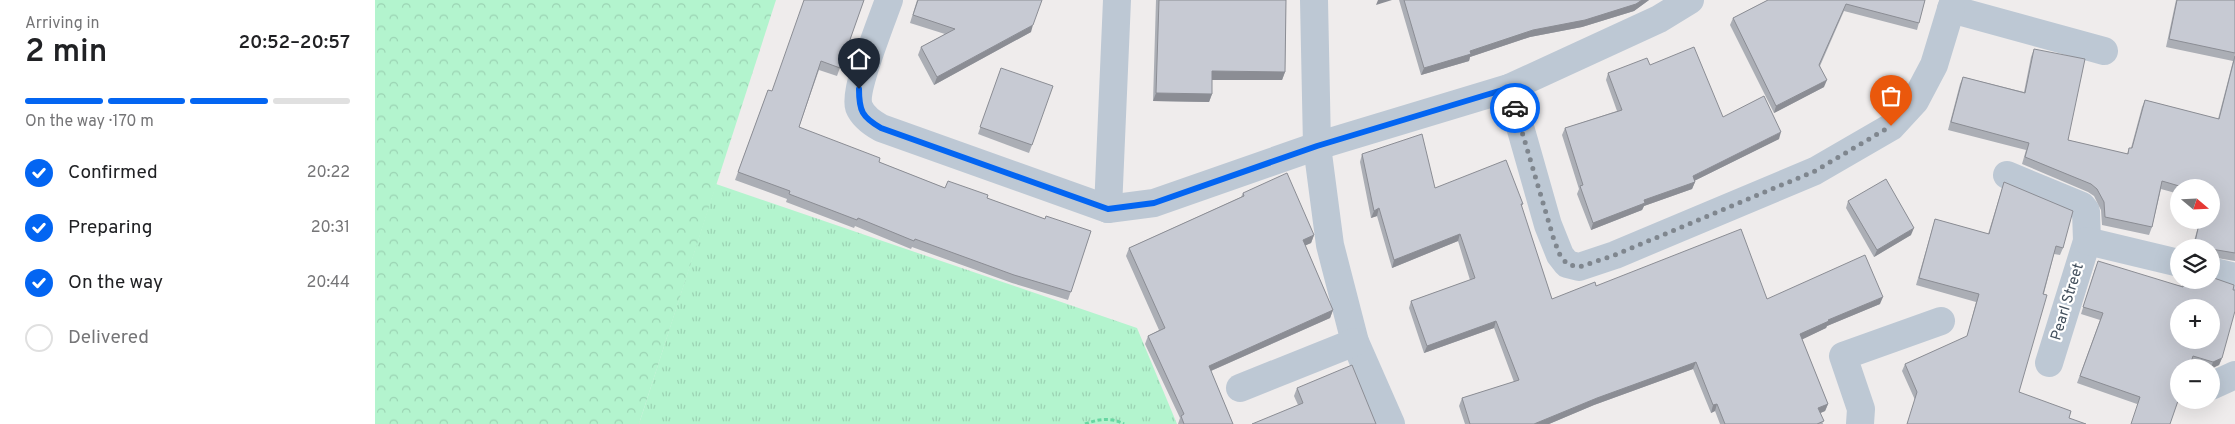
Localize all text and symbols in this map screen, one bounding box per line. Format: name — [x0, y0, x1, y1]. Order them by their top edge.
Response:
text: Arriving in — [25, 14, 100, 34]
text: 20:52–20:57 — [238, 31, 350, 55]
text: 2 min — [25, 33, 107, 73]
pin — [838, 38, 880, 89]
icon: home — [845, 45, 873, 73]
pin — [1870, 75, 1912, 126]
icon: bag — [1877, 82, 1905, 110]
courier — [1490, 83, 1540, 133]
icon: car — [1501, 94, 1529, 122]
text: On the way · 170 m — [25, 112, 154, 132]
icon: check — [25, 159, 53, 187]
text: Confirmed — [68, 161, 158, 185]
text: 20:22 — [307, 163, 350, 183]
north arrow — [2170, 179, 2220, 229]
map controls — [2170, 179, 2220, 409]
icon: check — [25, 214, 53, 242]
text: Preparing — [68, 216, 152, 240]
text: 20:31 — [311, 218, 350, 238]
button: layers — [2170, 239, 2220, 289]
street label: Pearl Street — [2047, 261, 2089, 343]
icon: check — [25, 269, 53, 297]
text: On the way — [68, 271, 163, 295]
text: 20:44 — [306, 273, 350, 293]
button: + — [2170, 299, 2220, 349]
text: Delivered — [68, 326, 149, 350]
button: − — [2170, 359, 2220, 409]

